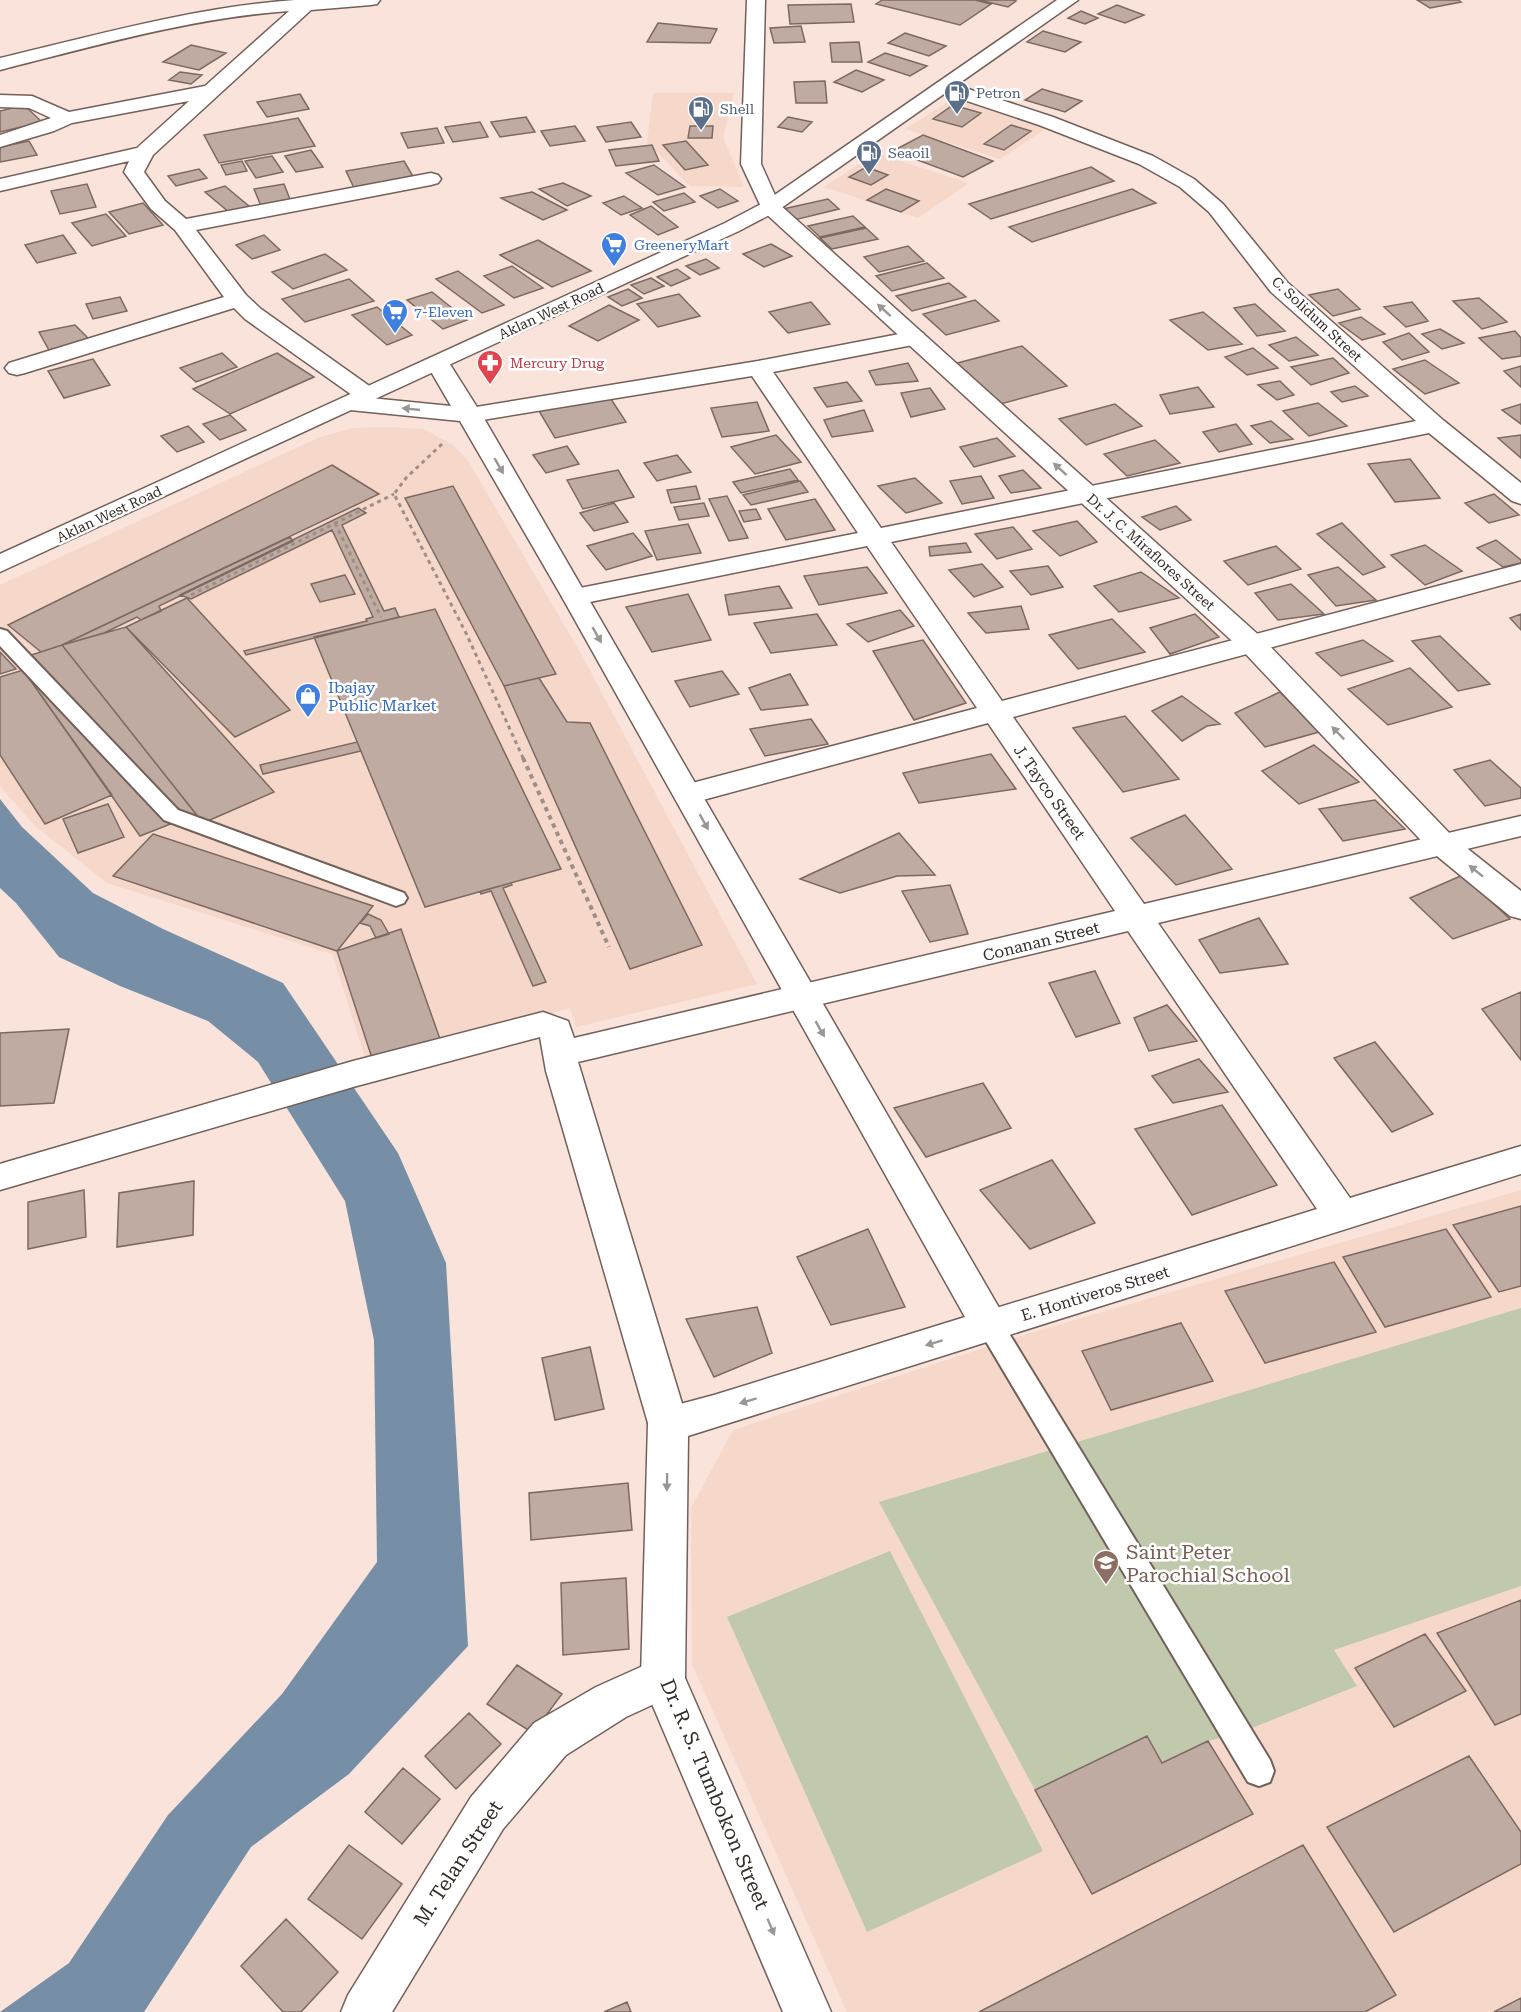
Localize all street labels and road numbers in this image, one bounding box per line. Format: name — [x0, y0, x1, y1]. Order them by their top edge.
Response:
street label: C. Solidum Street — [1269, 273, 1365, 365]
street label: Aklan West Road — [496, 280, 606, 342]
street label: Aklan West Road — [54, 483, 164, 545]
street label: Dr. J. C. Miraflores Street — [1084, 490, 1218, 614]
street label: J. Tayco Street — [1010, 741, 1089, 844]
street label: Conanan Street — [981, 918, 1101, 965]
street label: E. Hontiveros Street — [1019, 1262, 1172, 1325]
street label: Dr. R. S. Tumbokon Street — [656, 1675, 775, 1913]
street label: M. Telan Street — [409, 1795, 508, 1930]

